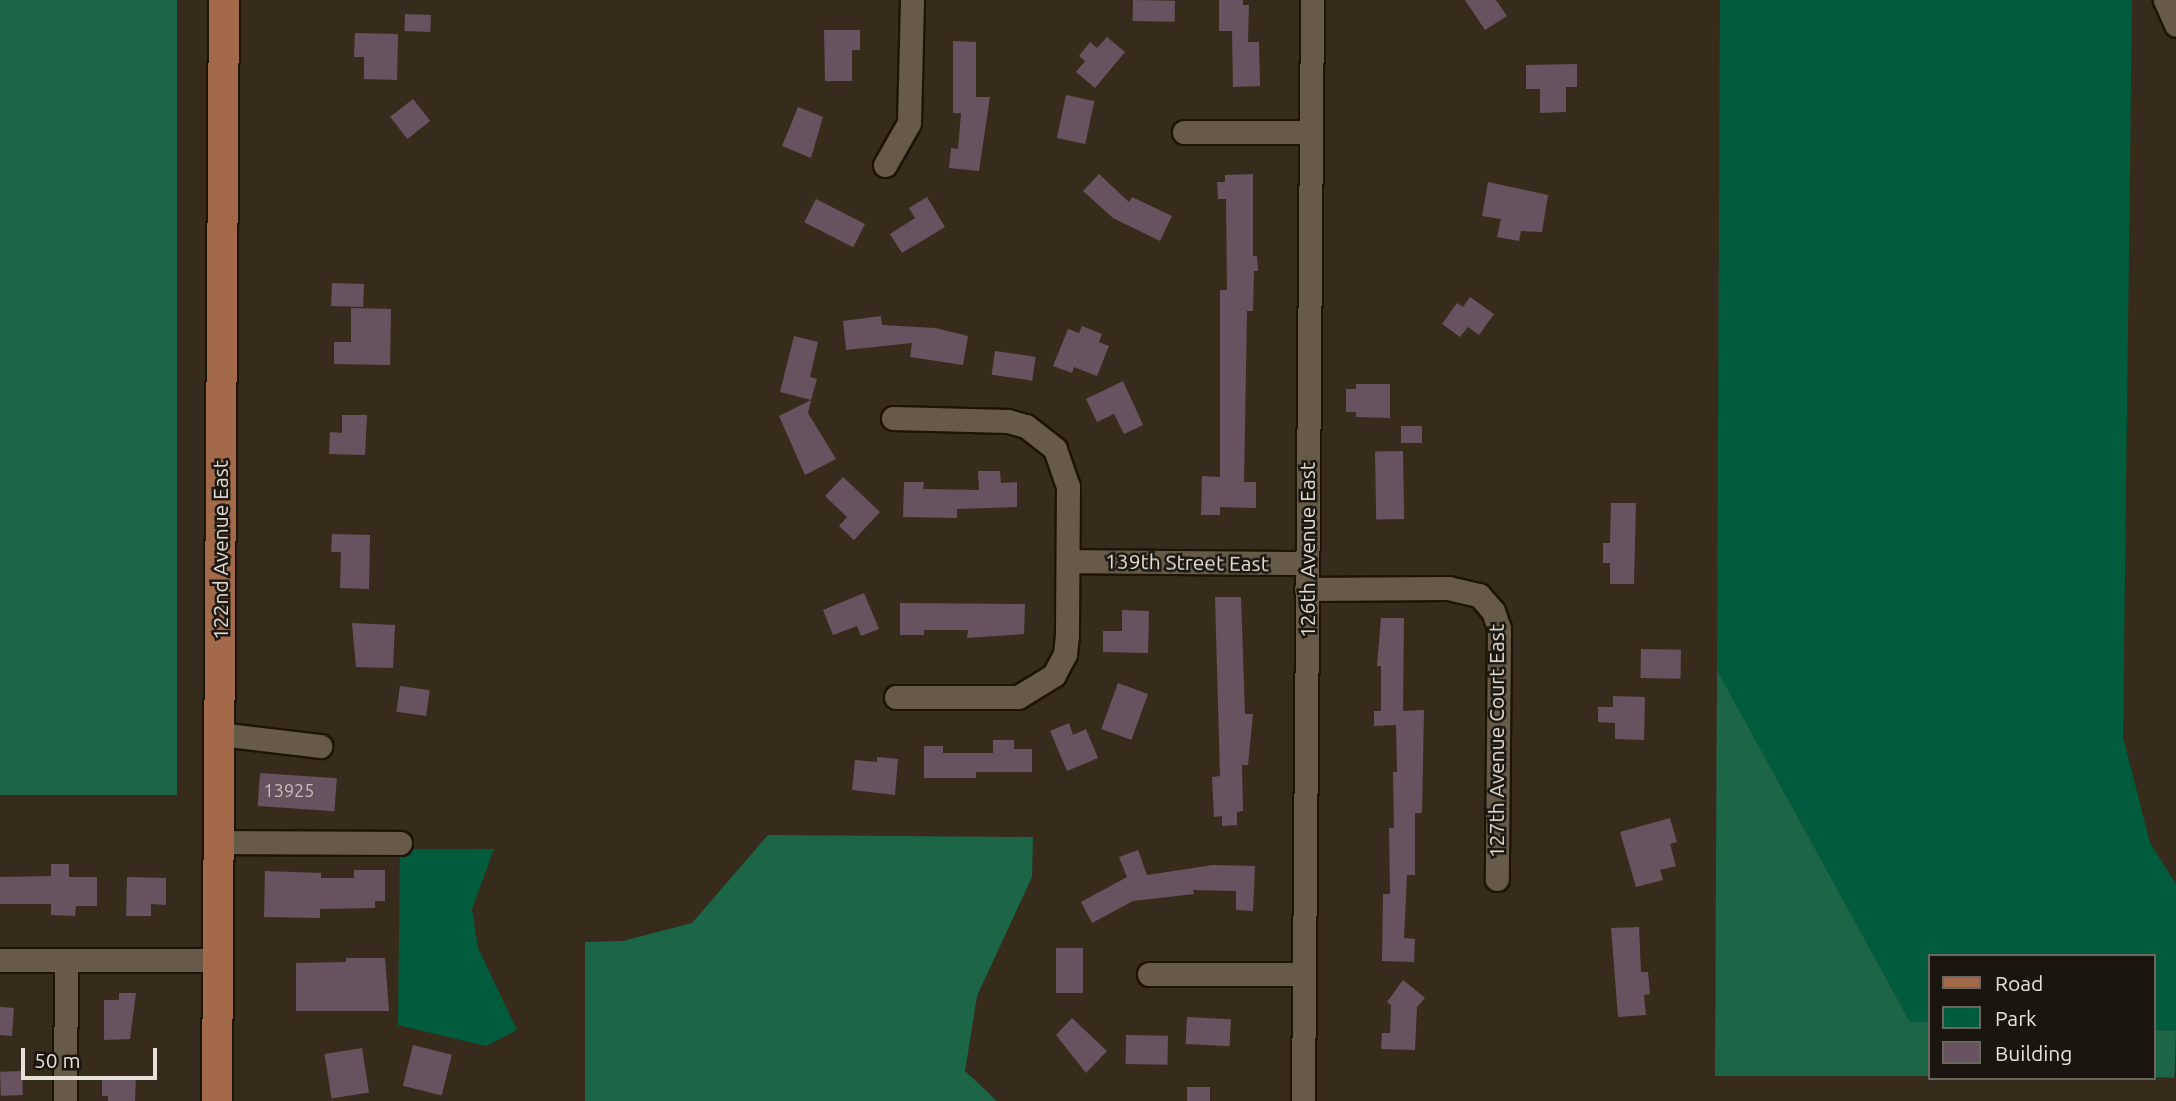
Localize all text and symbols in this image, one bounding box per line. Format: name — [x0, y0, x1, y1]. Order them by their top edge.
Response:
street label: 122nd Avenue East — [207, 460, 233, 640]
street label: 126th Avenue East — [1294, 462, 1320, 638]
street label: 139th Street East — [1105, 548, 1269, 576]
street label: 127th Avenue Court East — [1483, 624, 1509, 858]
house number: 13925 — [264, 779, 314, 801]
legend — [1927, 954, 2155, 1080]
text: Road — [1995, 971, 2043, 995]
text: Park — [1995, 1006, 2037, 1030]
scale bar — [24, 1034, 161, 1078]
text: Building — [1995, 1041, 2072, 1065]
text: 50 m — [34, 1048, 81, 1072]

